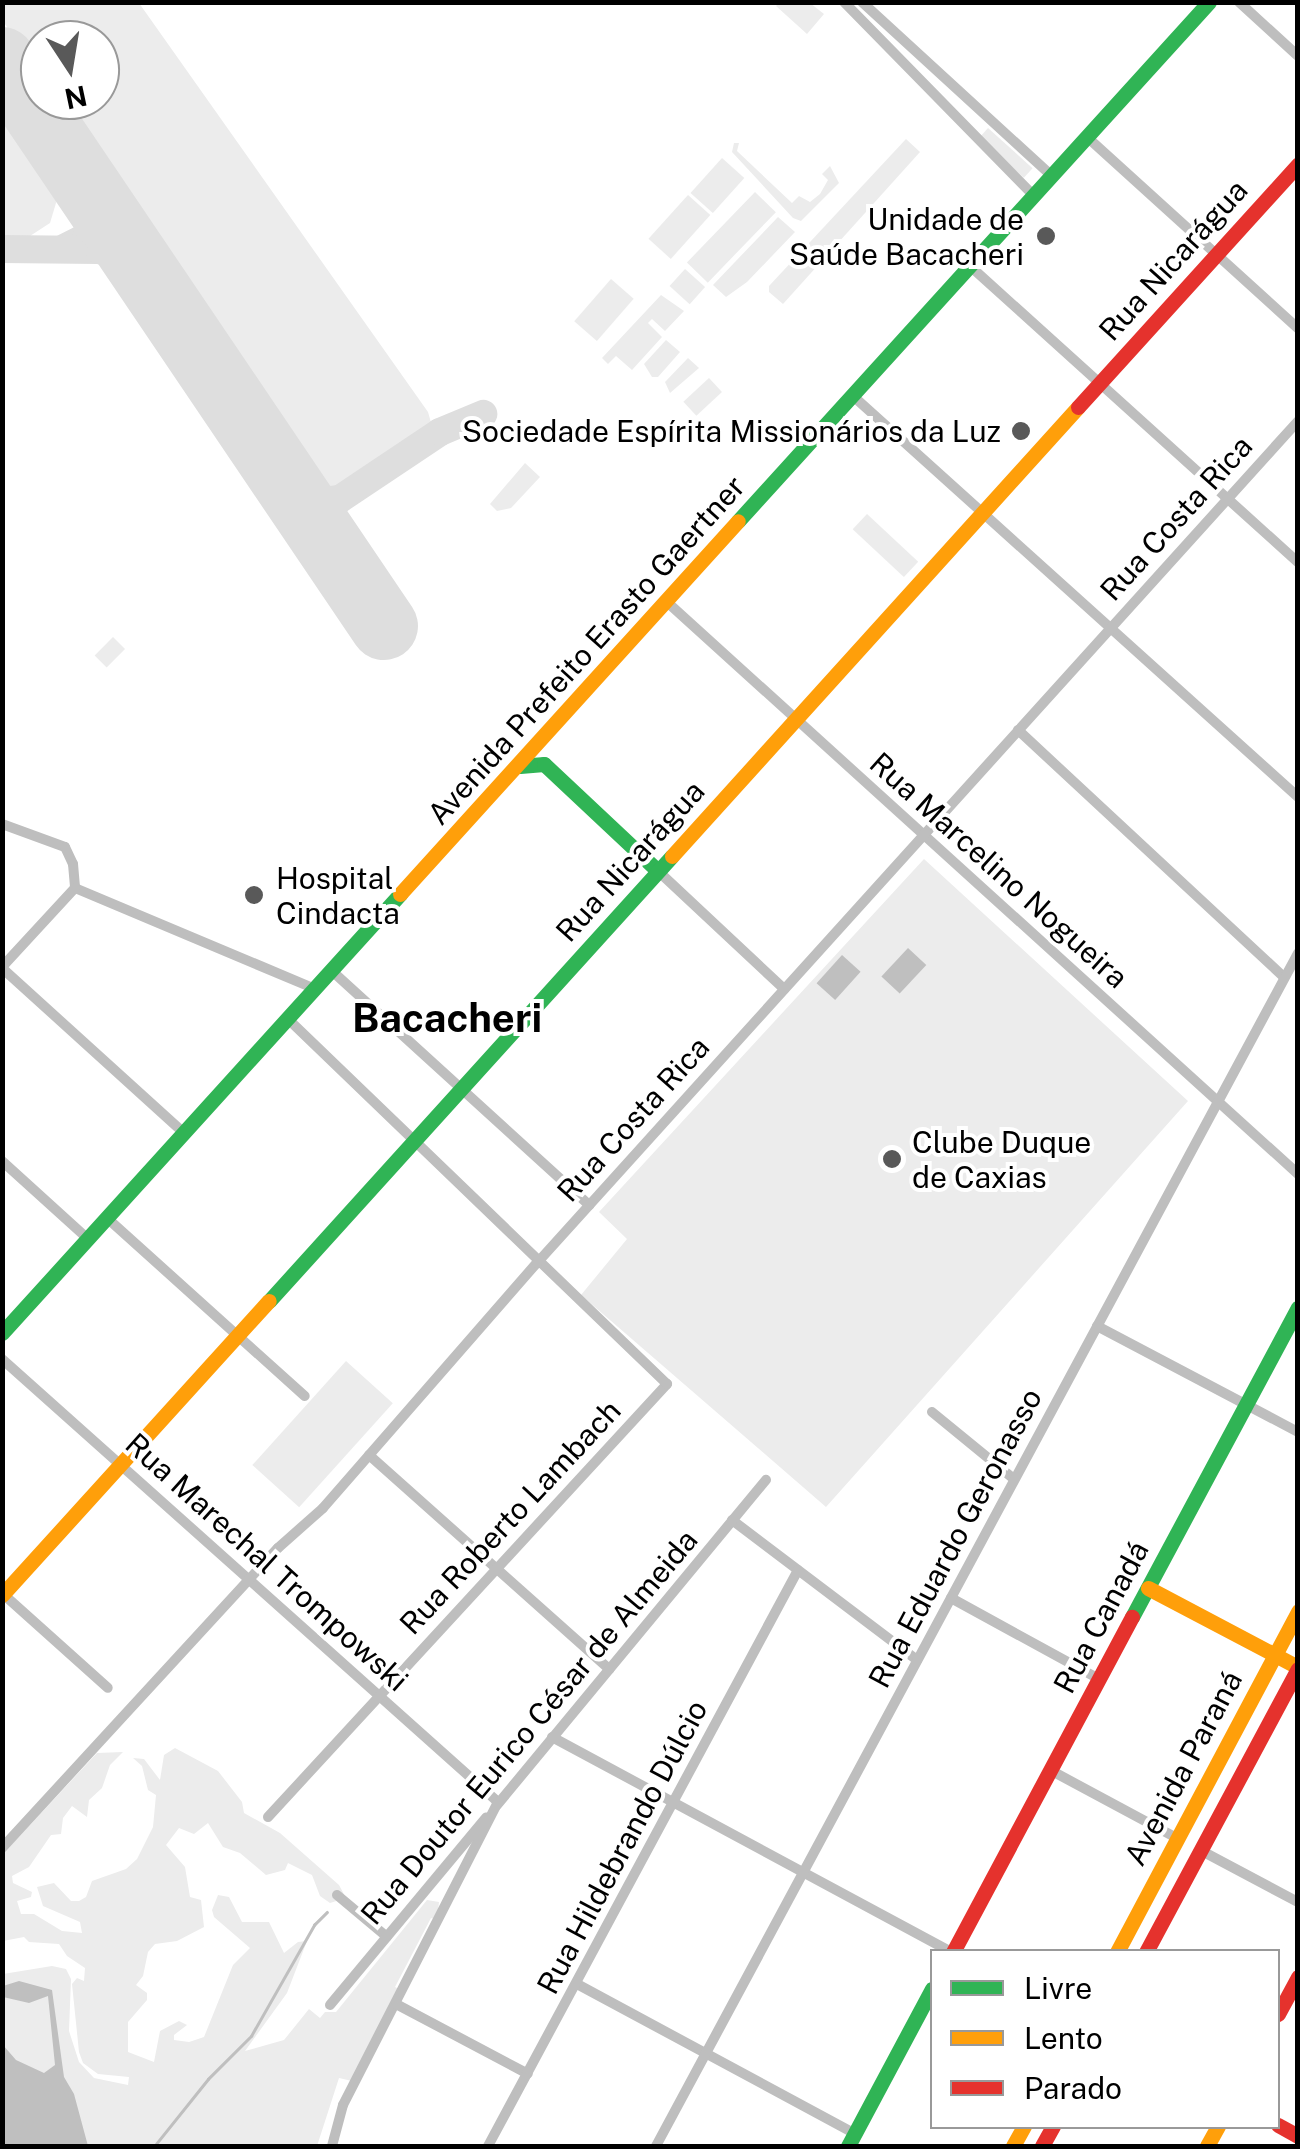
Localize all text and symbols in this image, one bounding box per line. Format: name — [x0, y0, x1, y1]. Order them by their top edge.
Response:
north arrow — [20, 20, 120, 120]
text: N — [62, 79, 90, 116]
street label: Rua Nicarágua — [1091, 172, 1255, 348]
place label: Unidade de Saúde Bacacheri — [789, 201, 1024, 272]
marker: Unidade de Saúde Bacacheri — [1033, 223, 1059, 249]
place label: Sociedade Espírita Missionários da Luz — [461, 413, 1001, 449]
marker: Sociedade Espírita Missionários da Luz — [1010, 420, 1032, 442]
street label: Rua Costa Rica — [1093, 428, 1259, 608]
street label: Avenida Prefeito Erasto Gaertner — [420, 468, 752, 832]
street label: Rua Marcelino Nogueira — [863, 745, 1135, 995]
street label: Rua Nicarágua — [548, 773, 712, 949]
place label: Hospital Cindacta — [276, 860, 400, 930]
marker: Hospital Cindacta — [241, 882, 267, 908]
district label: Bacacheri — [352, 994, 542, 1042]
street label: Rua Costa Rica — [550, 1029, 716, 1209]
place label: Clube Duque de Caxias — [912, 1124, 1092, 1194]
marker: Clube Duque de Caxias — [881, 1148, 903, 1170]
street label: Rua Eduardo Geronasso — [861, 1382, 1049, 1694]
street label: Rua Roberto Lambach — [392, 1393, 628, 1641]
street label: Rua Marechal Trompowski — [118, 1426, 416, 1698]
street label: Rua Doutor Eurico César de Almeida — [353, 1522, 705, 1932]
street label: Rua Canadá — [1046, 1535, 1156, 1699]
street label: Avenida Paraná — [1117, 1665, 1249, 1871]
street label: Rua Hildebrando Dúlcio — [529, 1694, 715, 2000]
legend — [930, 1949, 1280, 2129]
text: Livre — [1024, 1970, 1092, 2006]
text: Lento — [1024, 2020, 1103, 2056]
text: Parado — [1024, 2070, 1122, 2106]

